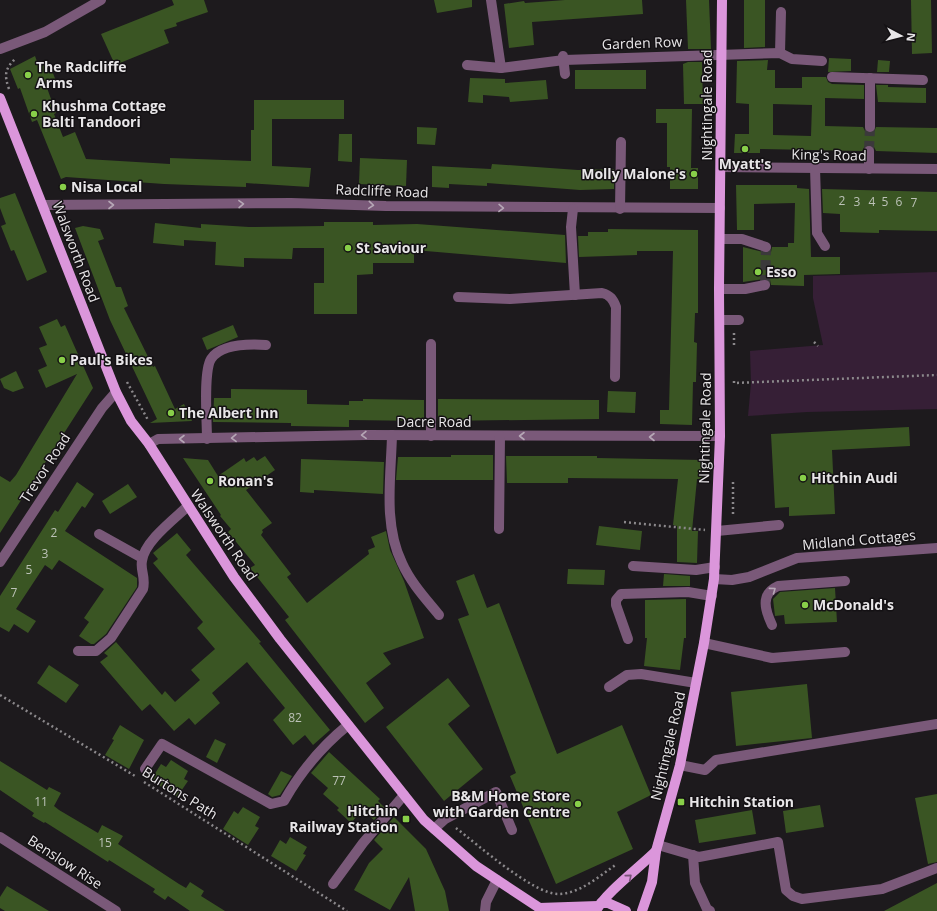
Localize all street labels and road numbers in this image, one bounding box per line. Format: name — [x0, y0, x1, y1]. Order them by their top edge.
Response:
street label: Garden Row — [602, 32, 683, 53]
street label: Nightingale Road — [697, 49, 716, 161]
street label: King's Road — [791, 144, 867, 165]
street label: Radcliffe Road — [335, 179, 429, 202]
street label: Walsworth Road — [49, 199, 104, 305]
street label: Nightingale Road — [694, 372, 715, 484]
street label: Dacre Road — [396, 412, 472, 431]
street label: Trevor Road — [15, 429, 74, 506]
street label: Walsworth Road — [187, 485, 262, 584]
street label: Midland Cottages — [801, 525, 917, 554]
street label: Nightingale Road — [646, 690, 689, 802]
street label: Burtons Path — [139, 762, 222, 823]
street label: Benslow Rise — [24, 830, 106, 893]

